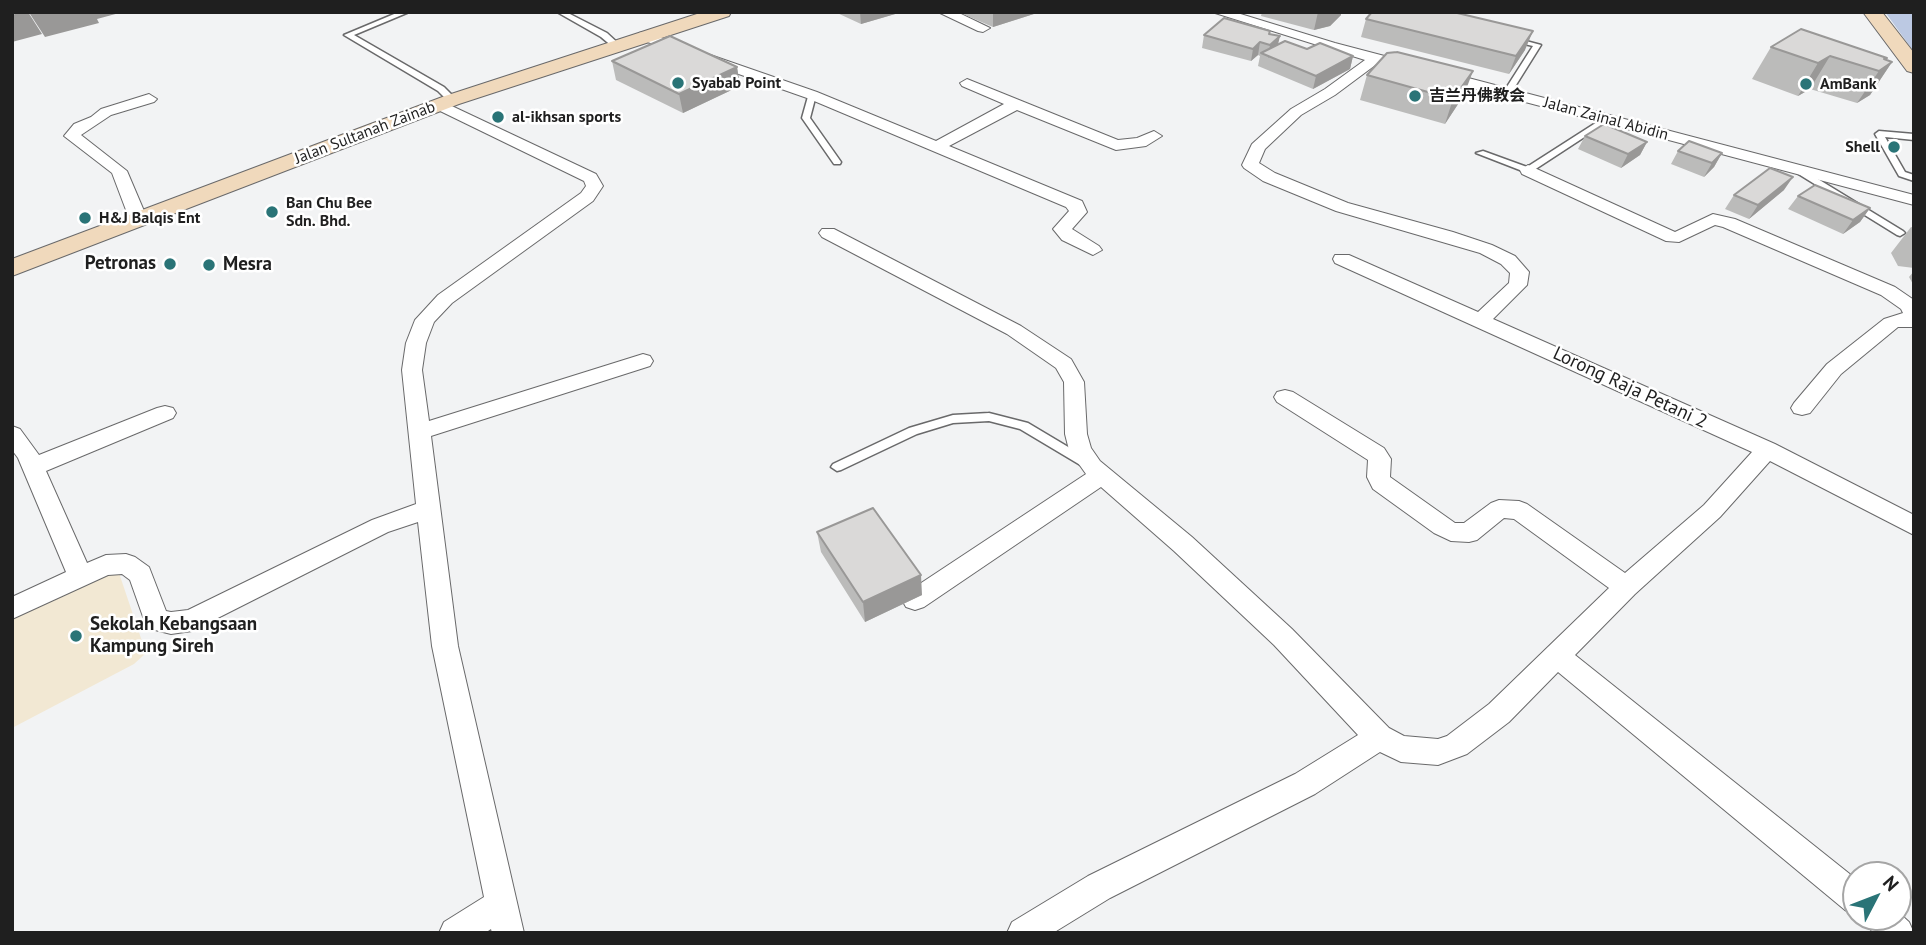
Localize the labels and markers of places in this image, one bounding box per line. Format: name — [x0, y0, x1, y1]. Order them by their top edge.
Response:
place label: Syabab Point — [692, 73, 781, 93]
place label: AmBank — [1820, 74, 1877, 94]
marker: Syabab Point — [670, 75, 686, 91]
marker: AmBank — [1798, 76, 1814, 92]
place label: 吉兰丹佛教会 — [1429, 86, 1525, 106]
marker: 吉兰丹佛教会 — [1407, 88, 1423, 104]
place label: al-ikhsan sports — [512, 107, 621, 127]
marker: al-ikhsan sports — [490, 109, 506, 125]
place label: Shell — [1845, 137, 1880, 157]
marker: Shell — [1886, 139, 1902, 155]
place label: Ban Chu Bee Sdn. Bhd. — [286, 193, 372, 231]
marker: Ban Chu Bee Sdn. Bhd. — [264, 204, 280, 220]
place label: H&J Balqis Ent — [99, 208, 200, 228]
marker: H&J Balqis Ent — [77, 210, 93, 226]
place label: Petronas — [85, 253, 156, 275]
place label: Mesra — [223, 254, 272, 276]
marker: Petronas — [162, 256, 178, 272]
marker: Mesra — [201, 257, 217, 273]
place label: Sekolah Kebangsaan Kampung Sireh — [90, 614, 257, 658]
marker: Sekolah Kebangsaan Kampung Sireh — [68, 628, 84, 644]

